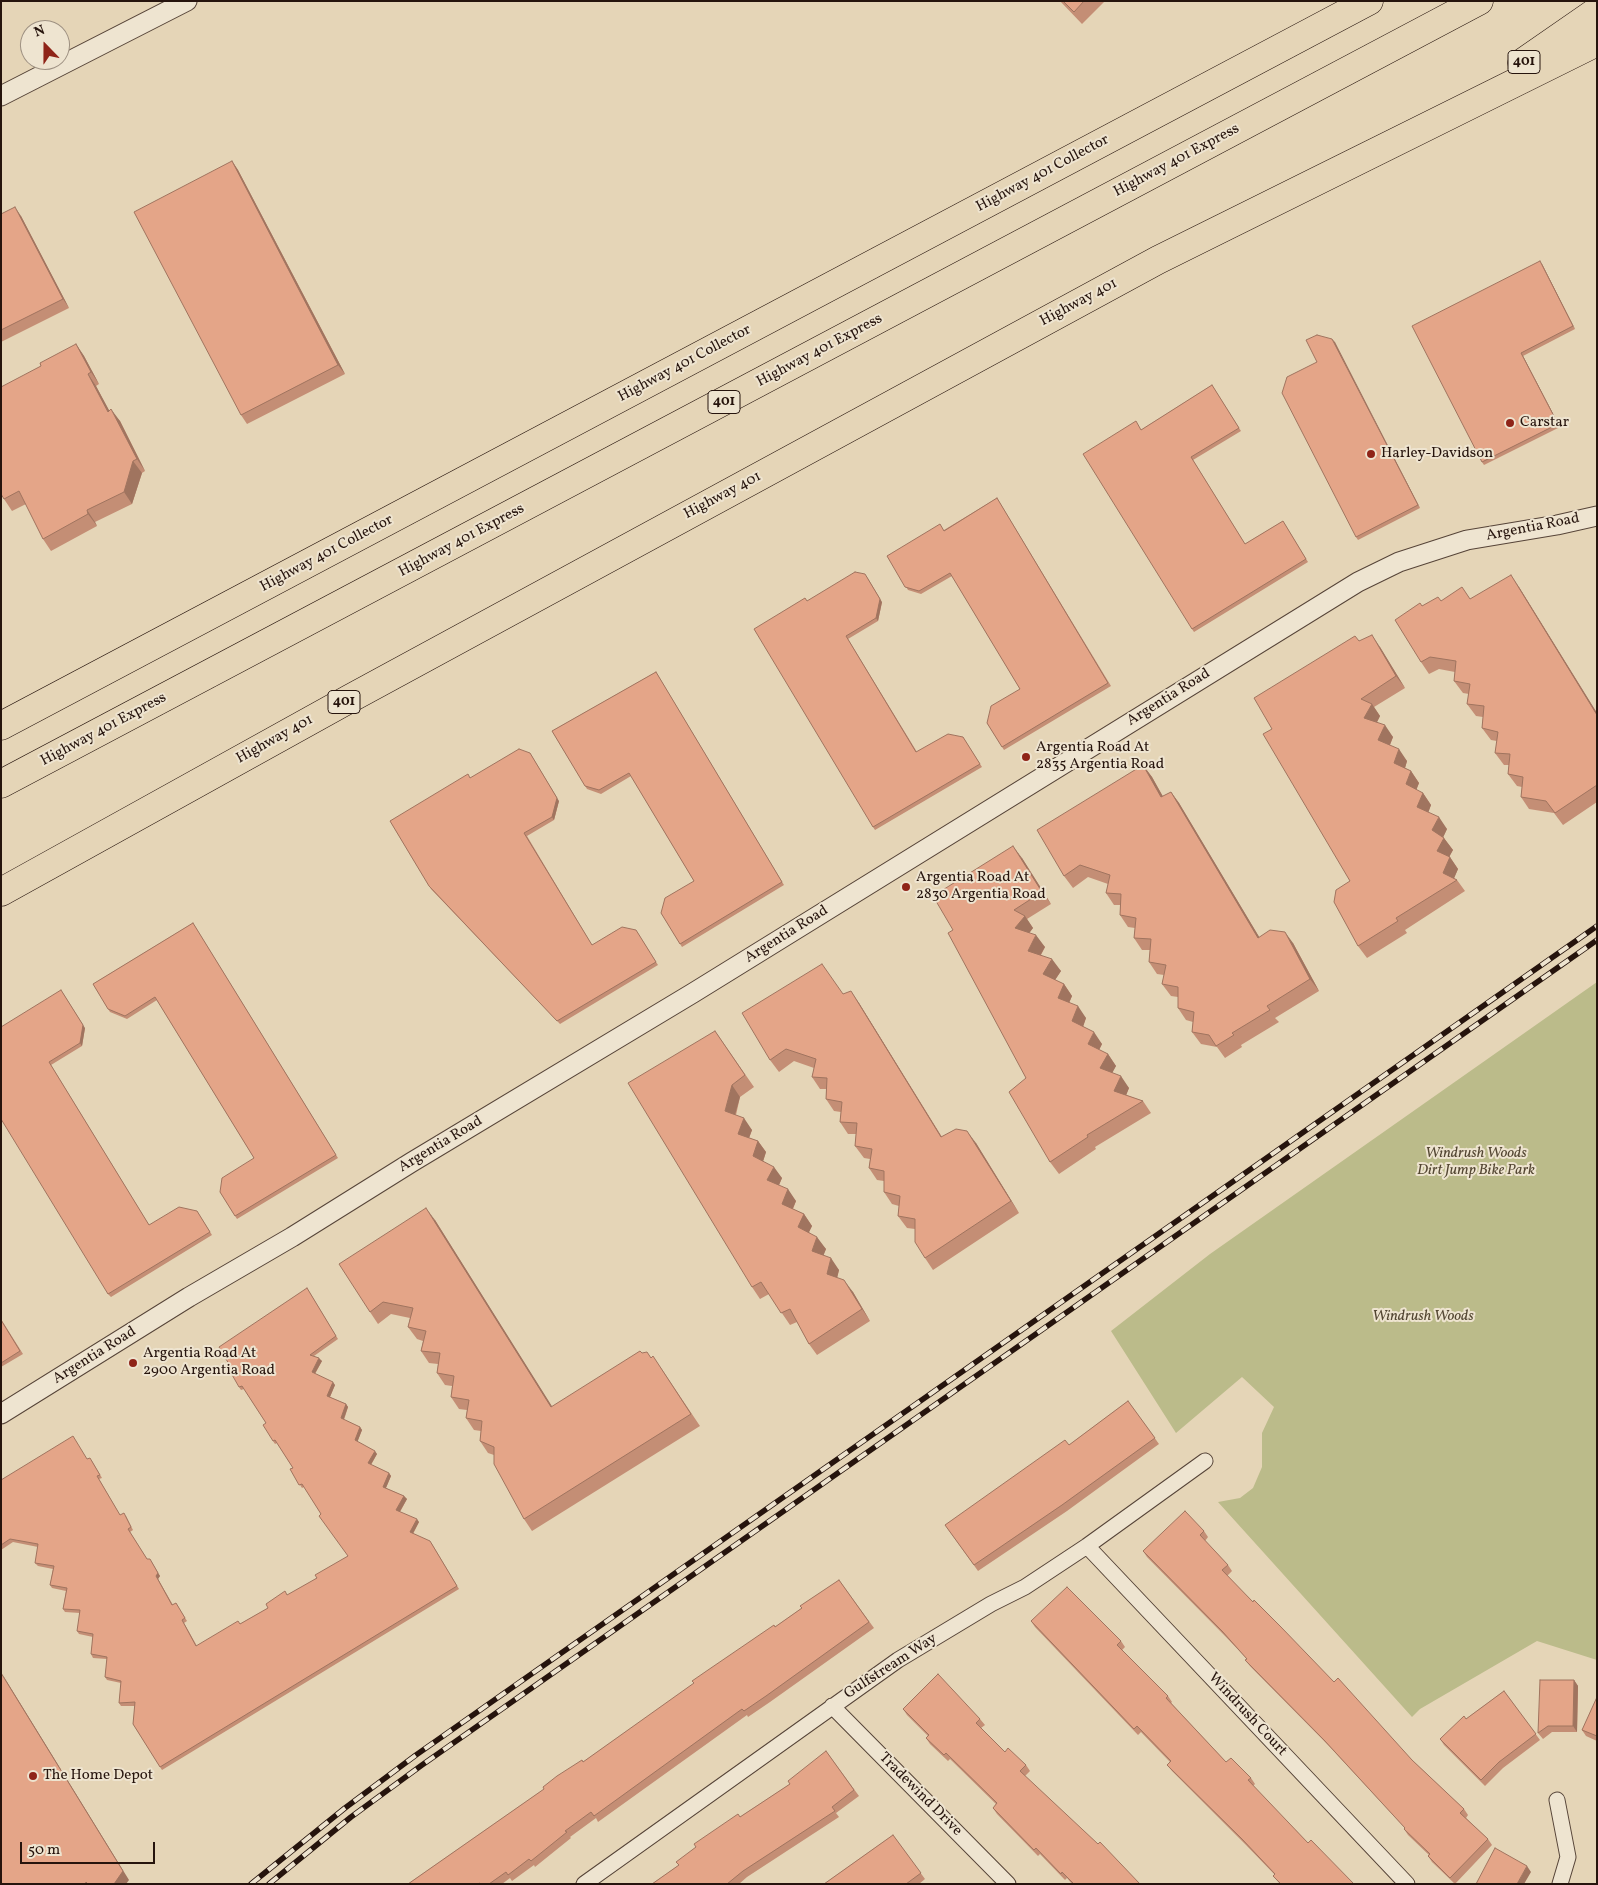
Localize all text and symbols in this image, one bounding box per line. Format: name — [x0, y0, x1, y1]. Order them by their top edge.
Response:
north arrow — [20, 20, 70, 70]
text: N — [31, 21, 48, 42]
road number: 401 — [1508, 51, 1540, 74]
street label: Highway 401 Express — [1111, 120, 1243, 202]
street label: Highway 401 Collector — [974, 131, 1112, 217]
street label: Highway 401 — [1037, 275, 1121, 331]
street label: Highway 401 Express — [754, 310, 886, 392]
street label: Highway 401 Collector — [616, 321, 754, 407]
road number: 401 — [708, 391, 740, 414]
place label: Carstar — [1520, 414, 1569, 432]
marker: Carstar — [1504, 417, 1516, 429]
place label: Harley-Davidson — [1381, 445, 1493, 463]
marker: Harley-Davidson — [1365, 448, 1377, 460]
street label: Highway 401 — [681, 468, 765, 524]
street label: Highway 401 Express — [396, 500, 528, 582]
street label: Argentia Road — [1485, 510, 1581, 546]
street label: Highway 401 Collector — [258, 511, 396, 597]
street label: Argentia Road — [1124, 665, 1214, 731]
street label: Highway 401 Express — [38, 689, 170, 771]
road number: 401 — [328, 690, 360, 714]
street label: Highway 401 — [233, 712, 317, 768]
place label: Argentia Road At 2835 Argentia Road — [1036, 739, 1164, 774]
marker: Argentia Road At 2835 Argentia Road — [1020, 751, 1032, 763]
place label: Argentia Road At 2830 Argentia Road — [916, 869, 1046, 904]
marker: Argentia Road At 2830 Argentia Road — [900, 881, 912, 893]
street label: Argentia Road — [742, 902, 832, 968]
street label: Argentia Road — [396, 1113, 486, 1177]
park label: Windrush Woods Dirt Jump Bike Park — [1417, 1145, 1535, 1180]
park label: Windrush Woods — [1372, 1308, 1474, 1326]
street label: Argentia Road — [50, 1323, 140, 1389]
place label: Argentia Road At 2900 Argentia Road — [143, 1345, 275, 1380]
marker: Argentia Road At 2900 Argentia Road — [127, 1357, 139, 1369]
street label: Gulfstream Way — [841, 1630, 941, 1704]
street label: Windrush Court — [1204, 1670, 1290, 1760]
street label: Tradewind Drive — [875, 1750, 965, 1840]
place label: The Home Depot — [43, 1767, 153, 1785]
marker: The Home Depot — [27, 1770, 39, 1782]
scale bar — [22, 1832, 158, 1864]
text: 50 m — [28, 1840, 60, 1861]

